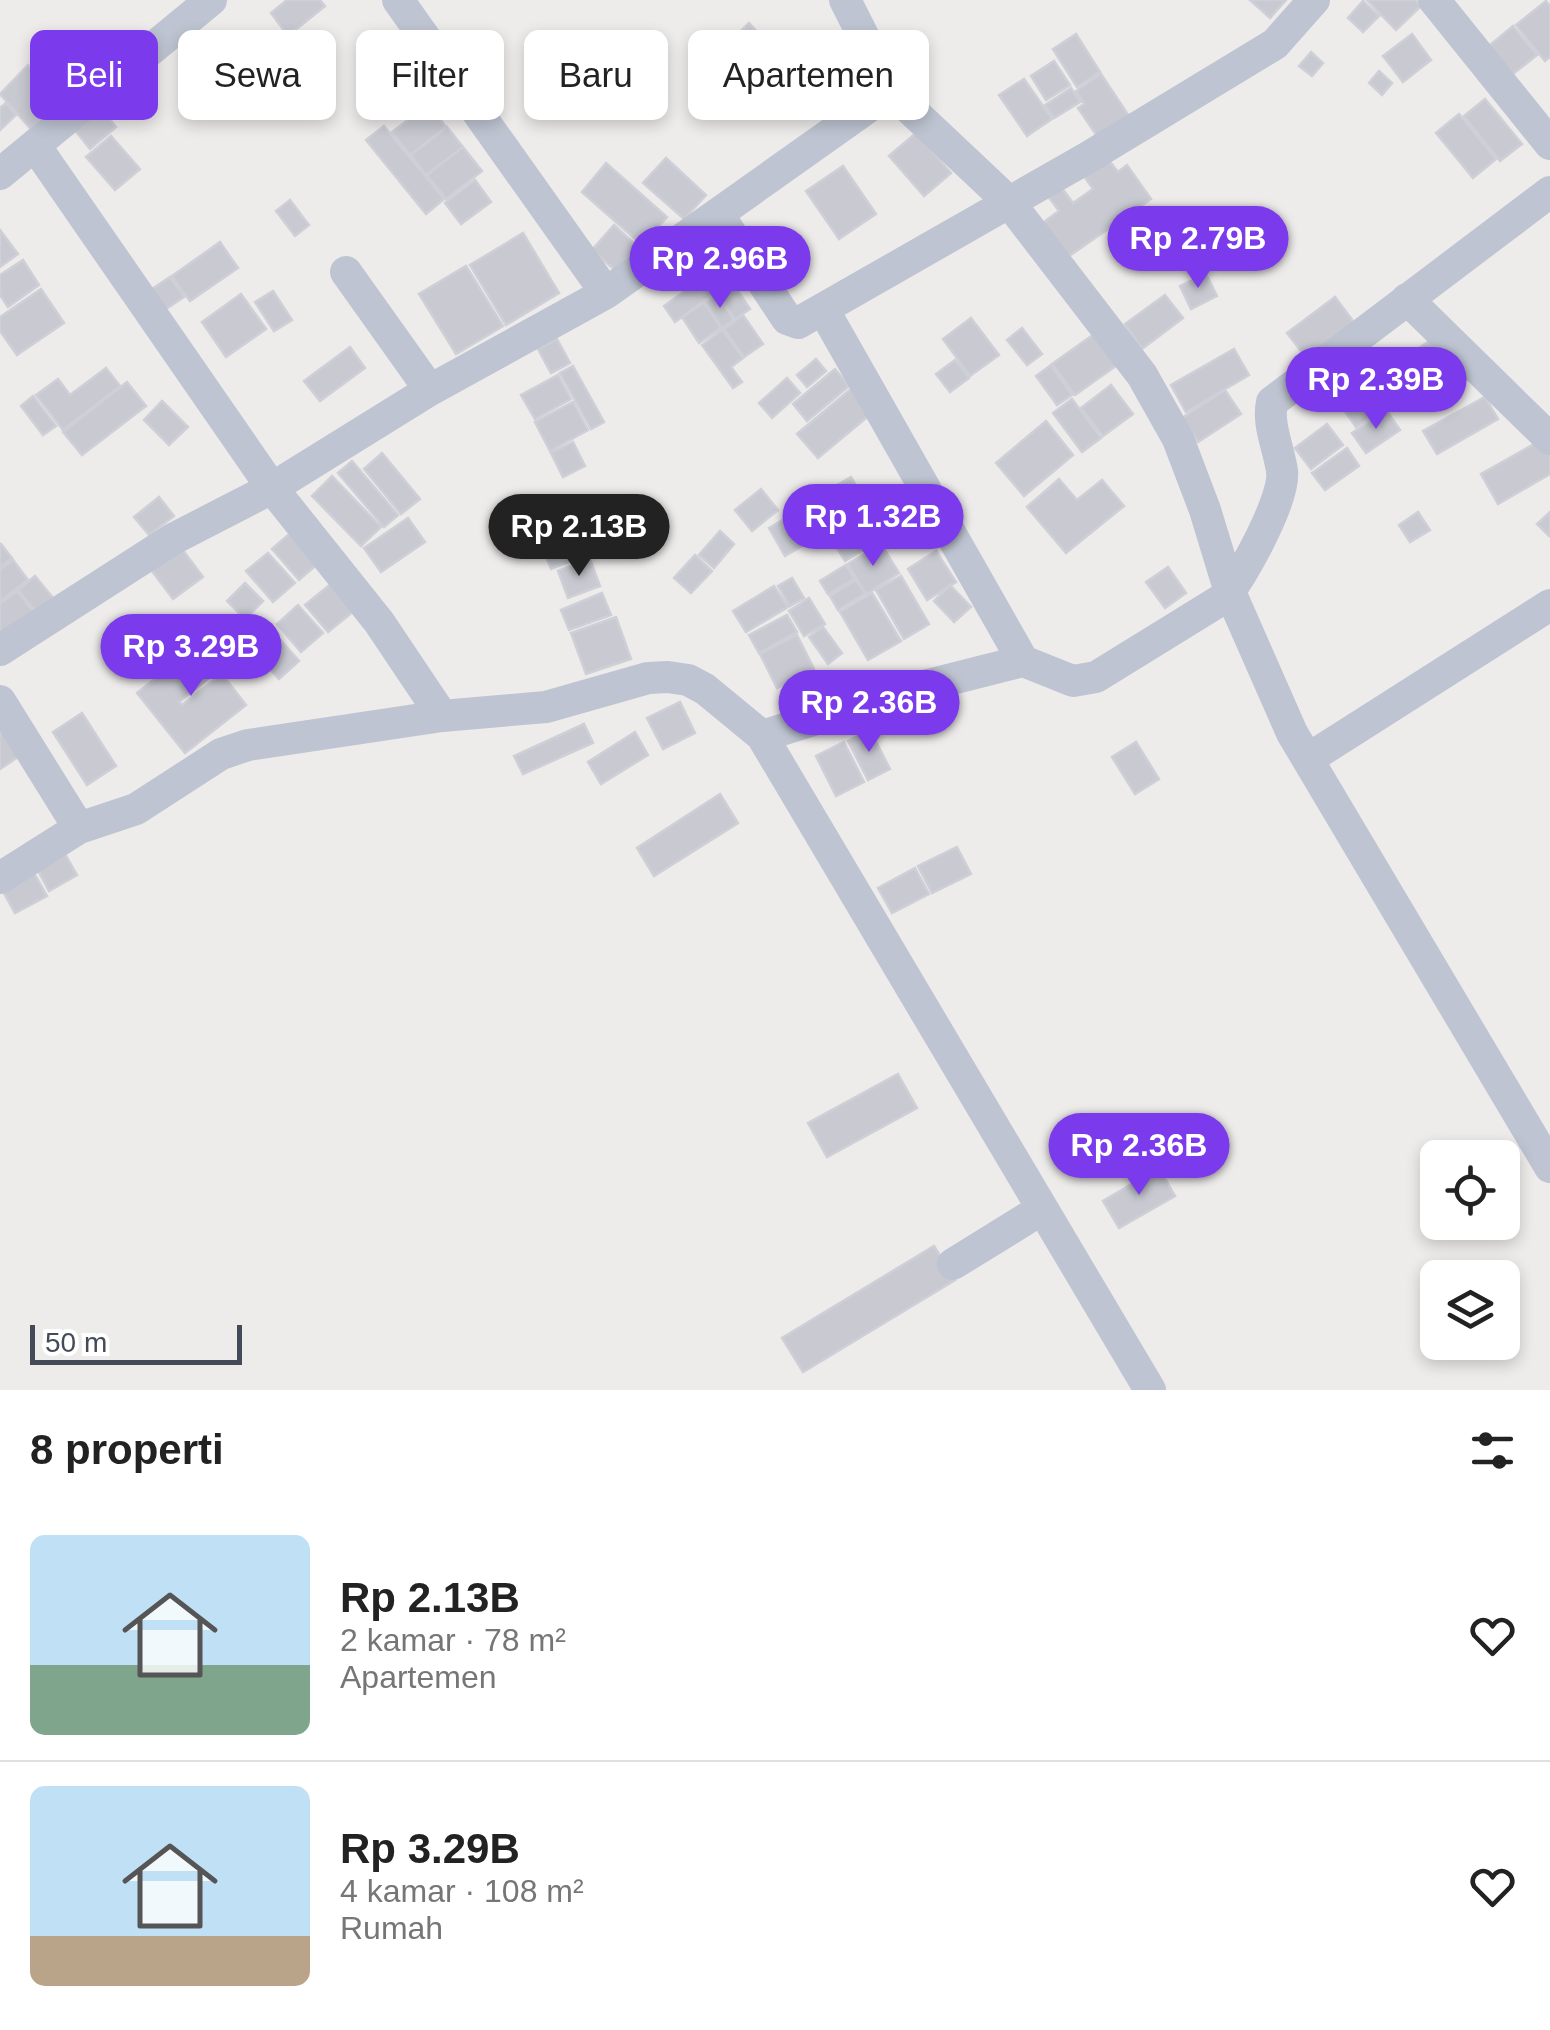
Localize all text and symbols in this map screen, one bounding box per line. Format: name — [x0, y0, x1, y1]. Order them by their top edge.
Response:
chip: Beli — [30, 30, 158, 120]
chip: Sewa — [178, 30, 336, 120]
chip: Filter — [356, 30, 504, 120]
chip: Baru — [524, 30, 668, 120]
chip: Apartemen — [688, 30, 929, 120]
pin: Rp 2.79B — [1095, 206, 1301, 291]
text: Rp 2.79B — [1130, 220, 1266, 256]
pin: Rp 2.96B — [617, 226, 823, 311]
text: Rp 2.96B — [652, 240, 788, 276]
pin: Rp 2.39B — [1273, 347, 1479, 432]
text: Rp 2.39B — [1308, 361, 1444, 397]
pin: Rp 1.32B — [770, 484, 976, 569]
pin: Rp 2.13B — [476, 494, 682, 579]
text: Rp 1.32B — [805, 498, 941, 534]
text: Rp 2.13B — [511, 508, 647, 544]
pin: Rp 3.29B — [88, 614, 294, 699]
text: Rp 3.29B — [123, 628, 259, 664]
pin: Rp 2.36B — [766, 670, 972, 755]
text: Rp 2.36B — [801, 684, 937, 720]
pin: Rp 2.36B — [1036, 1113, 1242, 1198]
text: Rp 2.36B — [1071, 1127, 1207, 1163]
map controls — [1420, 1140, 1520, 1360]
button: locate — [1420, 1140, 1520, 1240]
button: layers — [1420, 1260, 1520, 1360]
scale bar — [30, 1320, 242, 1364]
text: 50 m — [45, 1327, 107, 1358]
icon: filters — [1465, 1423, 1520, 1478]
text: 8 properti — [30, 1426, 224, 1473]
text: Rp 2.13B — [340, 1574, 520, 1621]
icon: home — [110, 1575, 230, 1695]
icon: heart — [1465, 1608, 1520, 1663]
text: 2 kamar · 78 m² — [340, 1622, 566, 1658]
text: Apartemen — [340, 1659, 497, 1695]
text: Rp 3.29B — [340, 1825, 520, 1872]
icon: home — [110, 1826, 230, 1946]
icon: heart — [1465, 1859, 1520, 1914]
text: 4 kamar · 108 m² — [340, 1873, 584, 1909]
text: Rumah — [340, 1910, 443, 1946]

